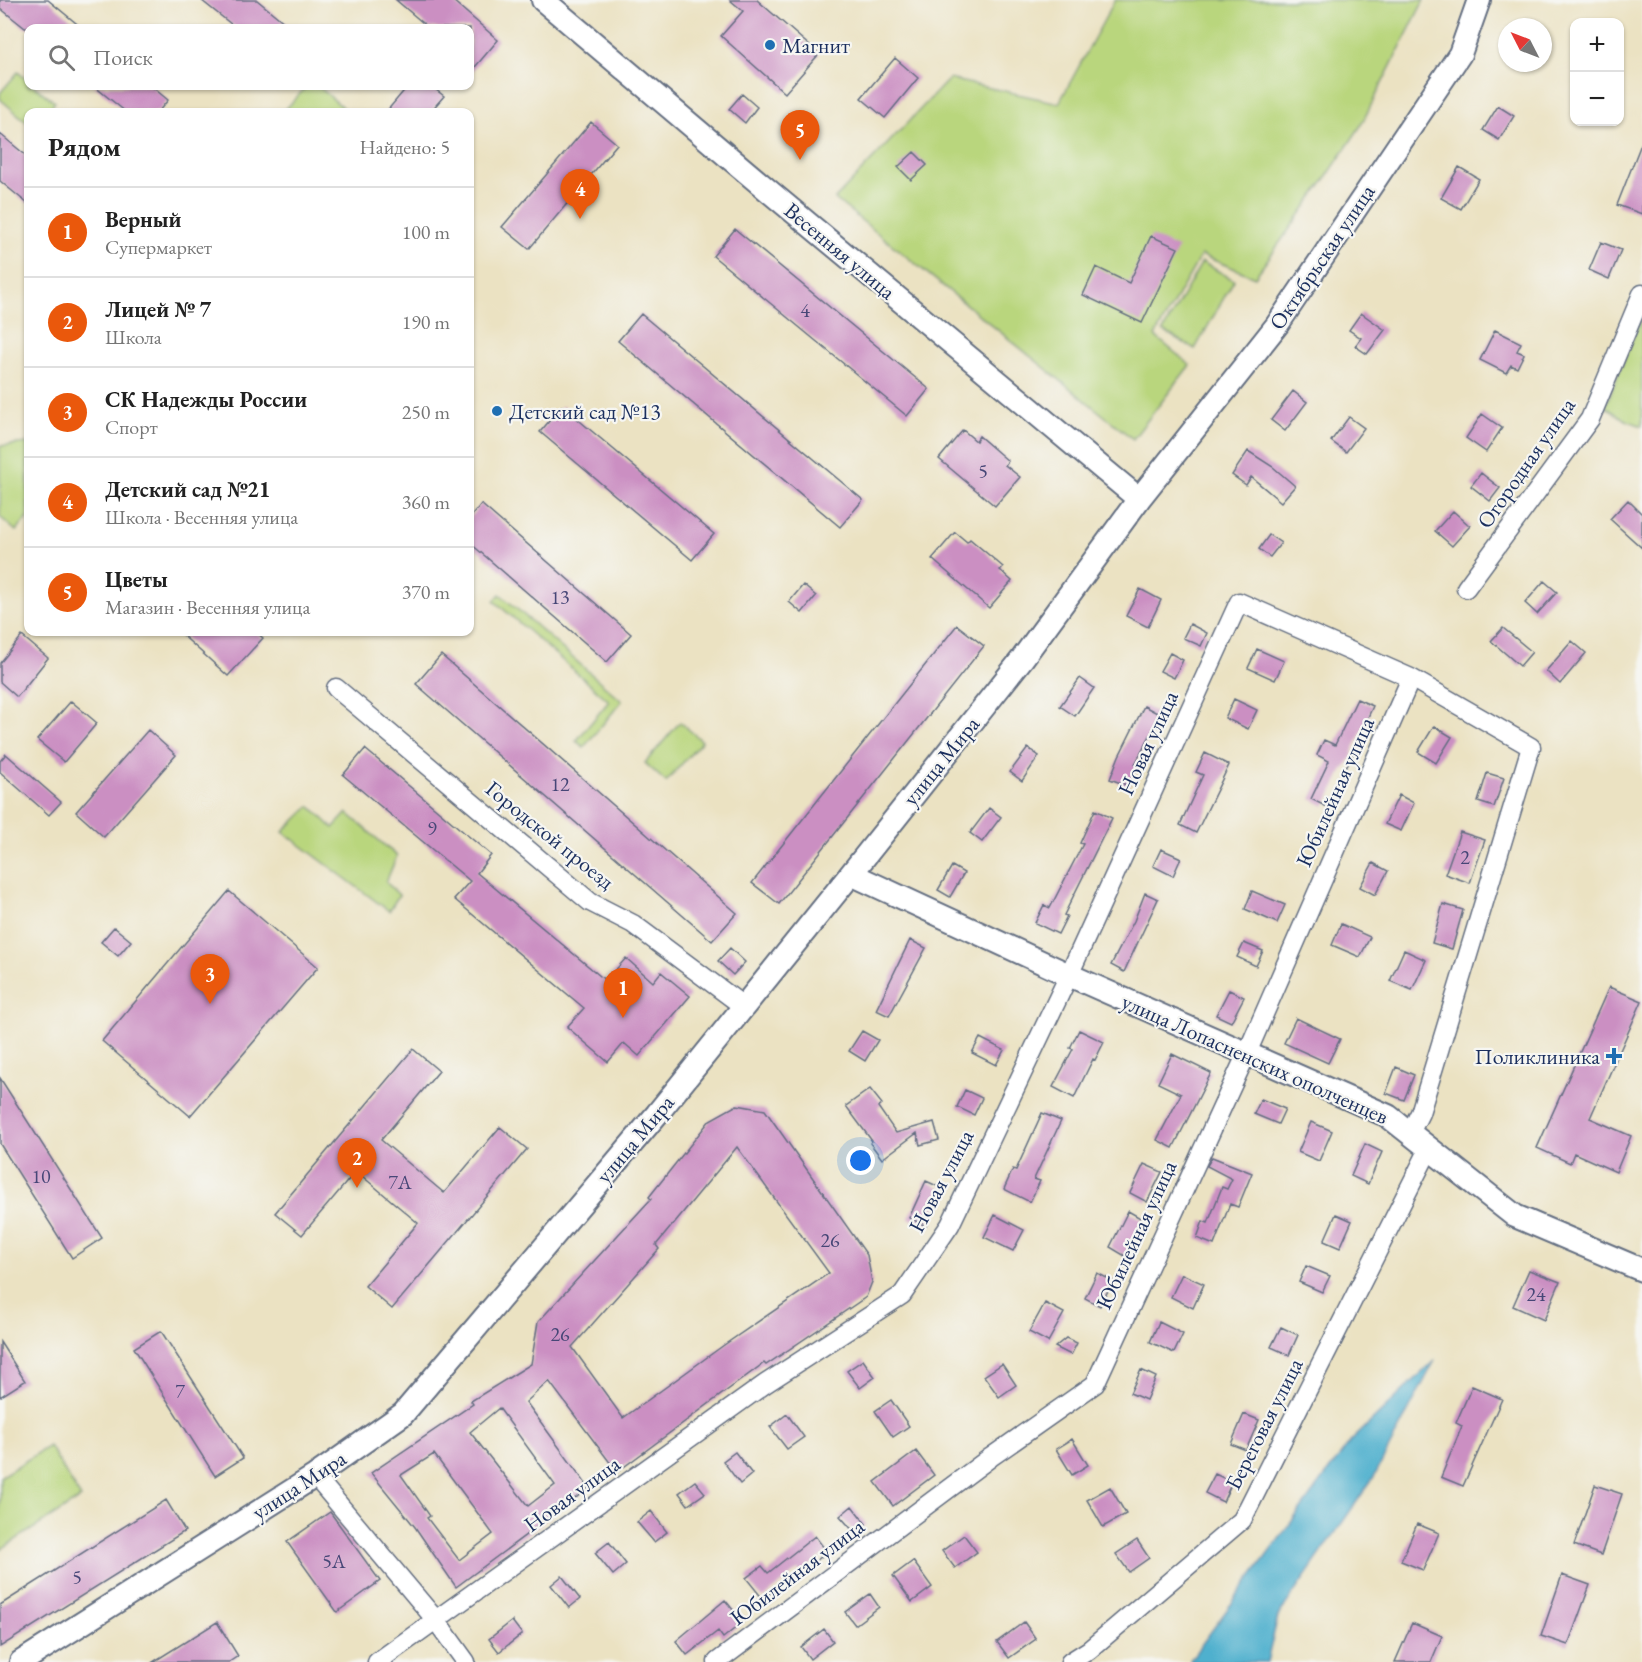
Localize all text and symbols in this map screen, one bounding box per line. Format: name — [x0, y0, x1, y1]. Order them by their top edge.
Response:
north arrow — [1498, 18, 1552, 72]
map controls — [1570, 18, 1624, 126]
button: + — [1570, 18, 1624, 72]
search box — [24, 24, 474, 90]
place label: Магнит — [782, 31, 850, 60]
marker: Магнит — [763, 38, 777, 52]
icon: search — [45, 41, 78, 74]
text: Поиск — [93, 43, 153, 72]
button: − — [1570, 72, 1624, 126]
pin: 5 — [780, 110, 820, 160]
text: Рядом — [48, 130, 121, 164]
text: Найдено: 5 — [359, 134, 450, 160]
pin: 4 — [560, 170, 600, 219]
street label: Октябрьская улица — [1263, 178, 1382, 335]
street label: Весенняя улица — [778, 196, 902, 306]
text: Верный — [105, 205, 182, 234]
text: 1 — [62, 219, 73, 245]
text: 100 m — [402, 219, 450, 245]
text: Супермаркет — [105, 234, 212, 260]
text: Лицей № 7 — [105, 295, 211, 324]
house number: 4 — [800, 297, 810, 323]
text: 2 — [62, 309, 73, 335]
text: 190 m — [402, 309, 450, 335]
text: Школа — [105, 324, 162, 350]
text: СК Надежды России — [105, 385, 307, 414]
street label: Огородная улица — [1470, 392, 1582, 534]
place label: Детский сад №13 — [509, 397, 661, 426]
text: 3 — [62, 399, 73, 425]
text: 250 m — [402, 399, 450, 425]
marker: Детский сад №13 — [490, 404, 504, 418]
text: Спорт — [105, 414, 158, 440]
house number: 5 — [978, 458, 988, 484]
text: Детский сад №21 — [105, 475, 270, 504]
text: 4 — [62, 489, 73, 515]
text: 360 m — [402, 489, 450, 515]
text: Школа · Весенняя улица — [105, 504, 298, 530]
text: Цветы — [105, 565, 168, 594]
text: 5 — [62, 579, 73, 605]
text: 370 m — [402, 579, 450, 605]
house number: 13 — [550, 584, 570, 610]
text: Магазин · Весенняя улица — [105, 594, 310, 620]
street label: Новая улица — [1111, 686, 1185, 800]
street label: улица Мира — [896, 710, 986, 812]
street label: Юбилейная улица — [1289, 712, 1381, 872]
house number: 12 — [550, 771, 570, 797]
street label: Городской проезд — [480, 774, 620, 896]
house number: 9 — [427, 815, 437, 841]
house number: 2 — [1460, 844, 1470, 870]
pin: 3 — [190, 954, 230, 1004]
pin: 1 — [604, 968, 642, 1018]
street label: улица Лопасненских ополченцев — [1117, 987, 1393, 1131]
place label: Поликлиника — [1474, 1042, 1600, 1071]
marker: Поликлиника — [1605, 1047, 1623, 1065]
street label: улица Мира — [590, 1089, 681, 1189]
street label: Новая улица — [902, 1124, 980, 1237]
pin: 2 — [338, 1138, 376, 1188]
your location — [846, 1146, 875, 1175]
street label: Юбилейная улица — [1089, 1156, 1183, 1314]
house number: 10 — [31, 1163, 51, 1189]
house number: 7А — [388, 1169, 412, 1195]
house number: 26 — [820, 1227, 840, 1253]
house number: 24 — [1526, 1281, 1546, 1307]
house number: 26 — [550, 1321, 570, 1347]
street label: Береговая улица — [1218, 1353, 1310, 1495]
house number: 7 — [175, 1378, 185, 1404]
street label: улица Мира — [246, 1444, 352, 1526]
street label: Новая улица — [518, 1449, 626, 1539]
street label: Юбилейная улица — [724, 1512, 870, 1632]
house number: 5А — [322, 1548, 346, 1574]
house number: 5 — [72, 1564, 82, 1590]

